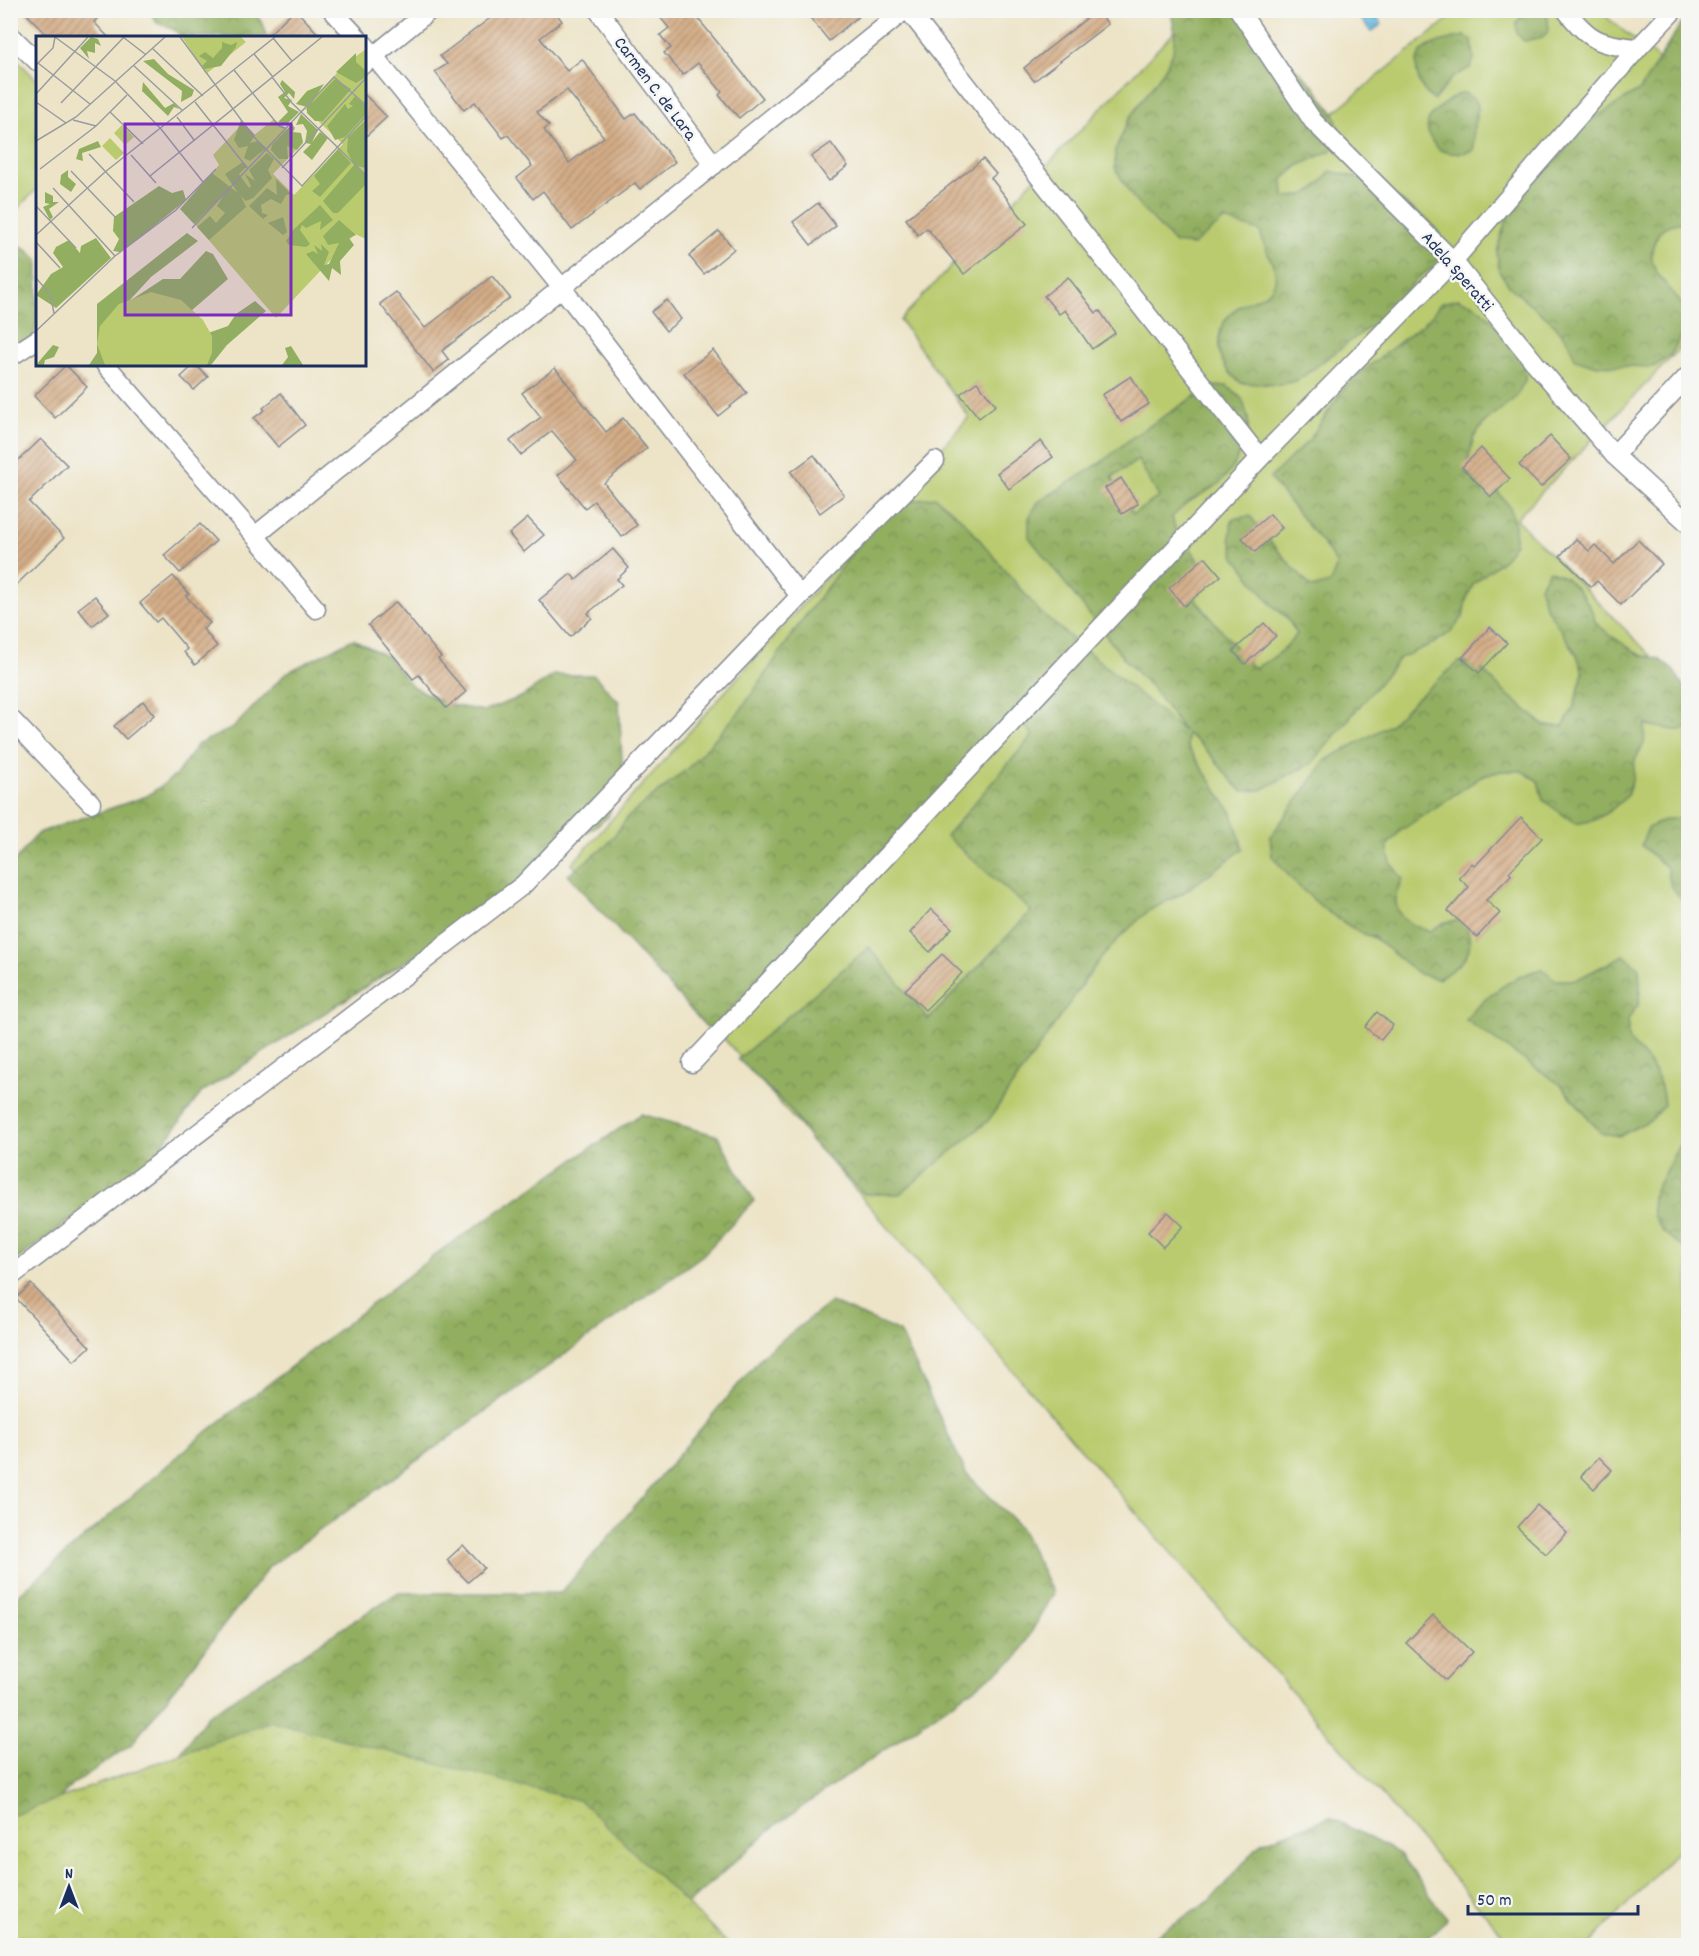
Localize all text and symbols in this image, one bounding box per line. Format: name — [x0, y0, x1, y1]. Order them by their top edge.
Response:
street label: Carmen C. de Lara — [607, 32, 702, 147]
inset map — [36, 36, 366, 366]
street label: Adela Speratti — [1414, 227, 1498, 318]
north arrow — [39, 1857, 99, 1917]
text: N — [65, 1863, 73, 1886]
scale bar — [1468, 1878, 1638, 1916]
text: 50 m — [1477, 1889, 1512, 1914]

